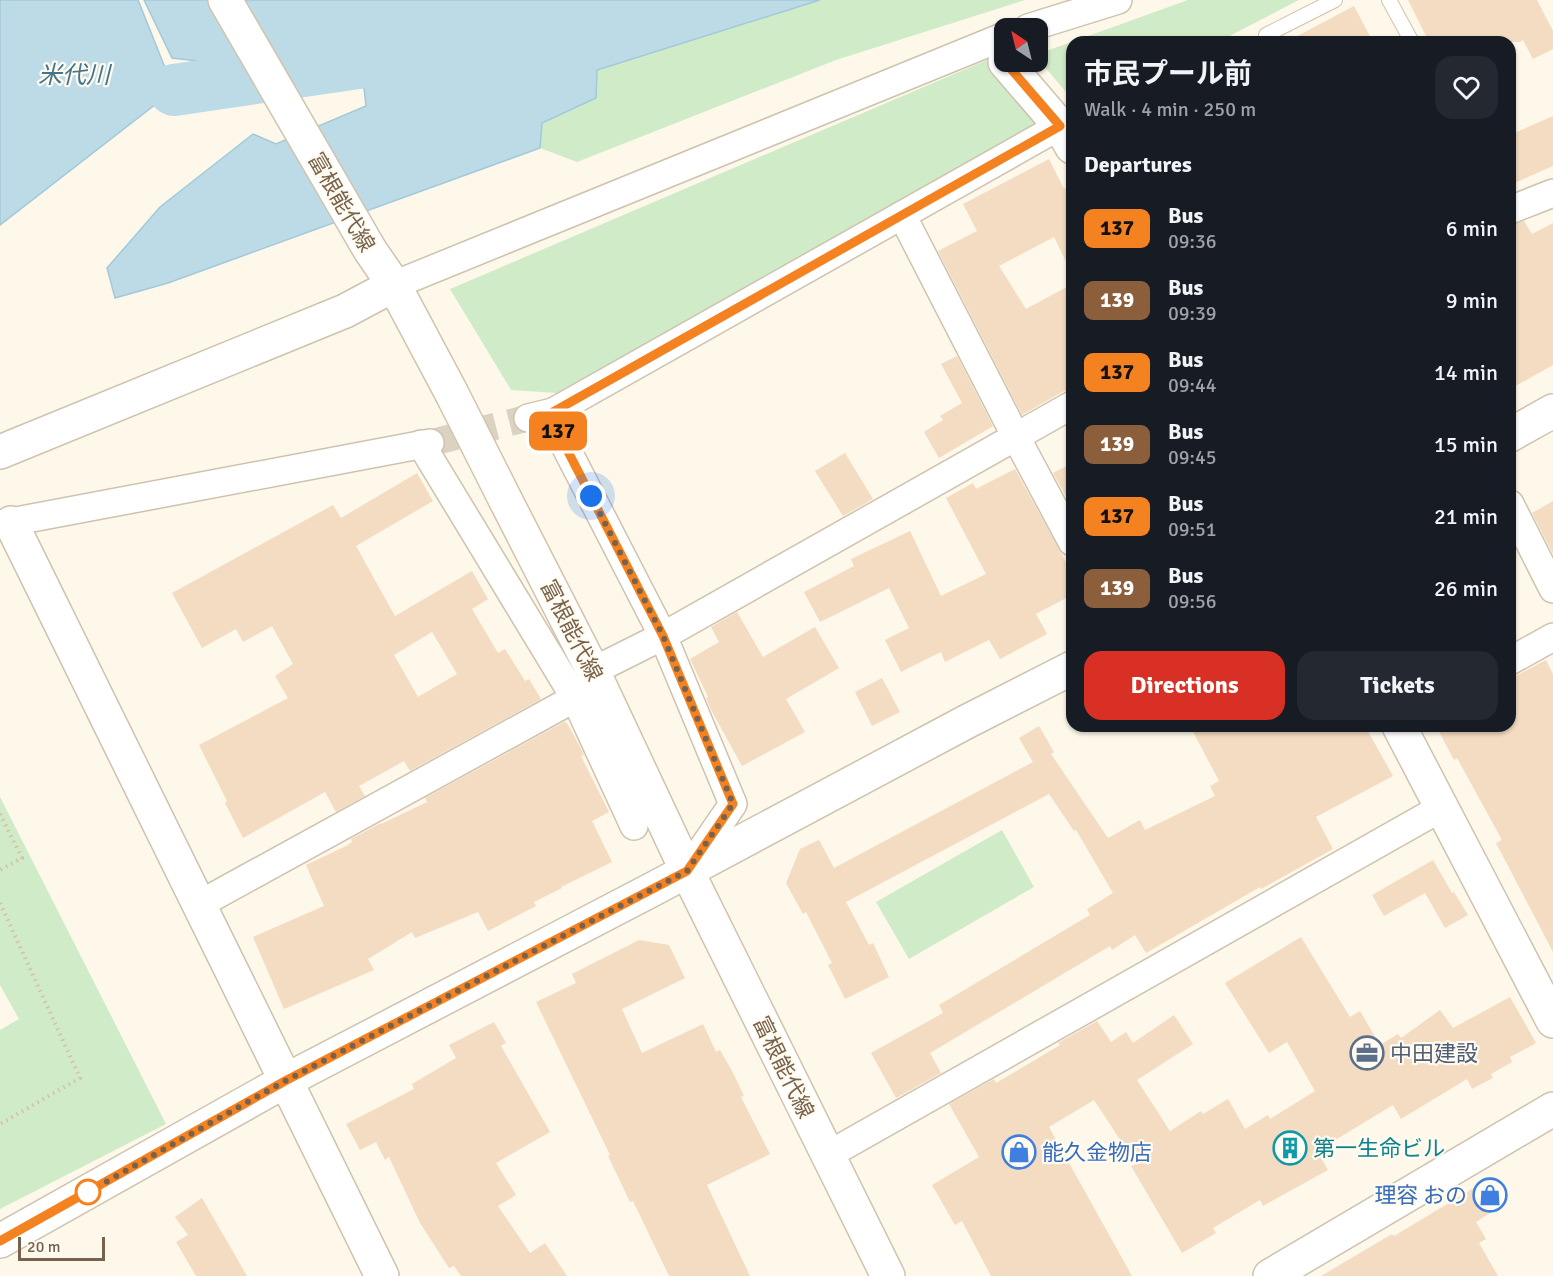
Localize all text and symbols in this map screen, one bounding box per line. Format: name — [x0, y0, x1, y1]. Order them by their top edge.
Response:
north arrow — [994, 18, 1048, 72]
map controls — [994, 18, 1048, 72]
button: heart — [1435, 56, 1498, 119]
text: 市民プール前 — [1084, 57, 1252, 91]
water label: 米代川 — [38, 60, 113, 90]
text: Walk · 4 min · 250 m — [1084, 97, 1256, 122]
street label: 富根能代線 — [302, 148, 381, 257]
text: Departures — [1084, 151, 1192, 178]
text: Bus — [1168, 202, 1203, 229]
text: 137 — [1100, 215, 1134, 241]
text: 6 min — [1446, 215, 1498, 242]
text: 09:36 — [1168, 229, 1217, 254]
text: Bus — [1168, 274, 1203, 301]
text: 139 — [1100, 287, 1134, 313]
text: 9 min — [1446, 287, 1498, 314]
text: 09:39 — [1168, 301, 1217, 326]
text: Bus — [1168, 346, 1203, 373]
text: 137 — [1100, 359, 1134, 385]
text: 14 min — [1434, 359, 1498, 386]
text: 09:44 — [1168, 373, 1217, 398]
line badge: 137 — [524, 412, 592, 450]
text: 137 — [541, 418, 575, 444]
text: Bus — [1168, 418, 1203, 445]
text: 139 — [1100, 431, 1134, 457]
text: 15 min — [1434, 431, 1498, 458]
text: 09:45 — [1168, 445, 1217, 470]
your location — [576, 481, 606, 511]
text: Bus — [1168, 490, 1203, 517]
text: 137 — [1100, 503, 1134, 529]
text: 21 min — [1434, 503, 1498, 530]
text: 09:51 — [1168, 517, 1217, 542]
text: Bus — [1168, 562, 1203, 589]
street label: 富根能代線 — [535, 575, 609, 685]
text: 139 — [1100, 575, 1134, 601]
text: 26 min — [1434, 575, 1498, 602]
text: 09:56 — [1168, 589, 1217, 614]
button: Directions — [1084, 651, 1285, 720]
button: Tickets — [1297, 651, 1498, 720]
street label: 富根能代線 — [747, 1012, 820, 1123]
office icon: 中田建設 — [1349, 1035, 1385, 1071]
place label: 中田建設 — [1390, 1040, 1478, 1067]
building icon: 第一生命ビル — [1272, 1130, 1308, 1166]
shop icon: 能久金物店 — [1001, 1134, 1037, 1170]
place label: 第一生命ビル — [1313, 1135, 1445, 1162]
place label: 能久金物店 — [1042, 1139, 1152, 1166]
shop icon: 理容 おの — [1472, 1177, 1508, 1213]
unlabelled marker — [75, 1179, 101, 1205]
place label: 理容 おの — [1374, 1182, 1467, 1209]
scale bar — [18, 1234, 105, 1262]
text: 20 m — [27, 1237, 61, 1257]

